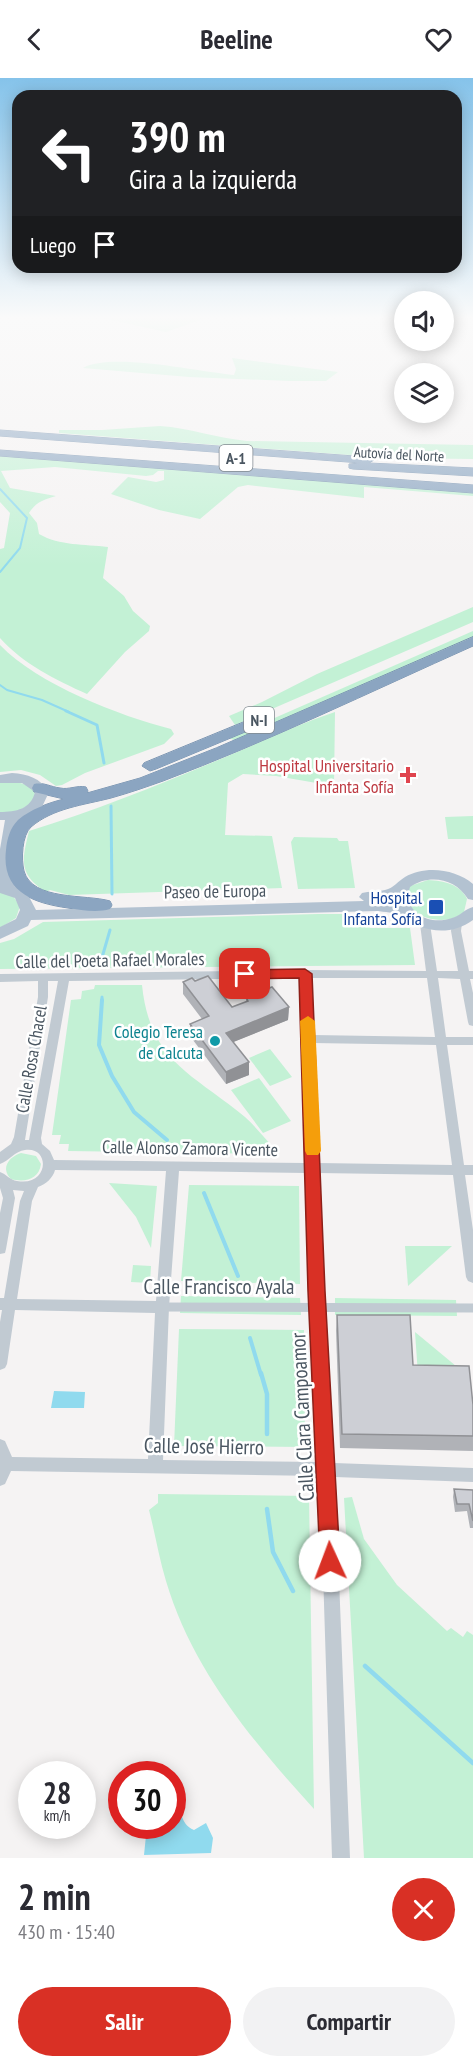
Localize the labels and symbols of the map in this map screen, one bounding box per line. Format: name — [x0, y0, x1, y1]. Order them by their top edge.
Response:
street label: Autovía del Norte — [353, 442, 445, 466]
road number: A-1 — [220, 445, 252, 471]
road number: N-I — [244, 707, 274, 733]
place label: Hospital Universitario Infanta Sofía — [259, 754, 394, 798]
marker: Hospital Universitario Infanta Sofía — [399, 766, 417, 784]
street label: Paseo de Europa — [164, 879, 266, 903]
place label: Hospital Infanta Sofía — [343, 886, 423, 930]
marker: Hospital Infanta Sofía — [427, 898, 445, 916]
street label: Calle del Poeta Rafael Morales — [15, 947, 205, 973]
pin — [219, 948, 270, 999]
street label: Calle Rosa Chacel — [10, 1003, 52, 1115]
place label: Colegio Teresa de Calcuta — [114, 1020, 203, 1064]
marker: Colegio Teresa de Calcuta — [208, 1034, 222, 1048]
street label: Calle Alonso Zamora Vicente — [102, 1135, 278, 1161]
street label: Calle Francisco Ayala — [144, 1273, 294, 1300]
street label: Calle Clara Campoamor — [284, 1332, 320, 1502]
street label: Calle José Hierro — [144, 1431, 264, 1461]
position arrow — [298, 1529, 362, 1593]
speed limit sign: 30 — [108, 1761, 186, 1839]

